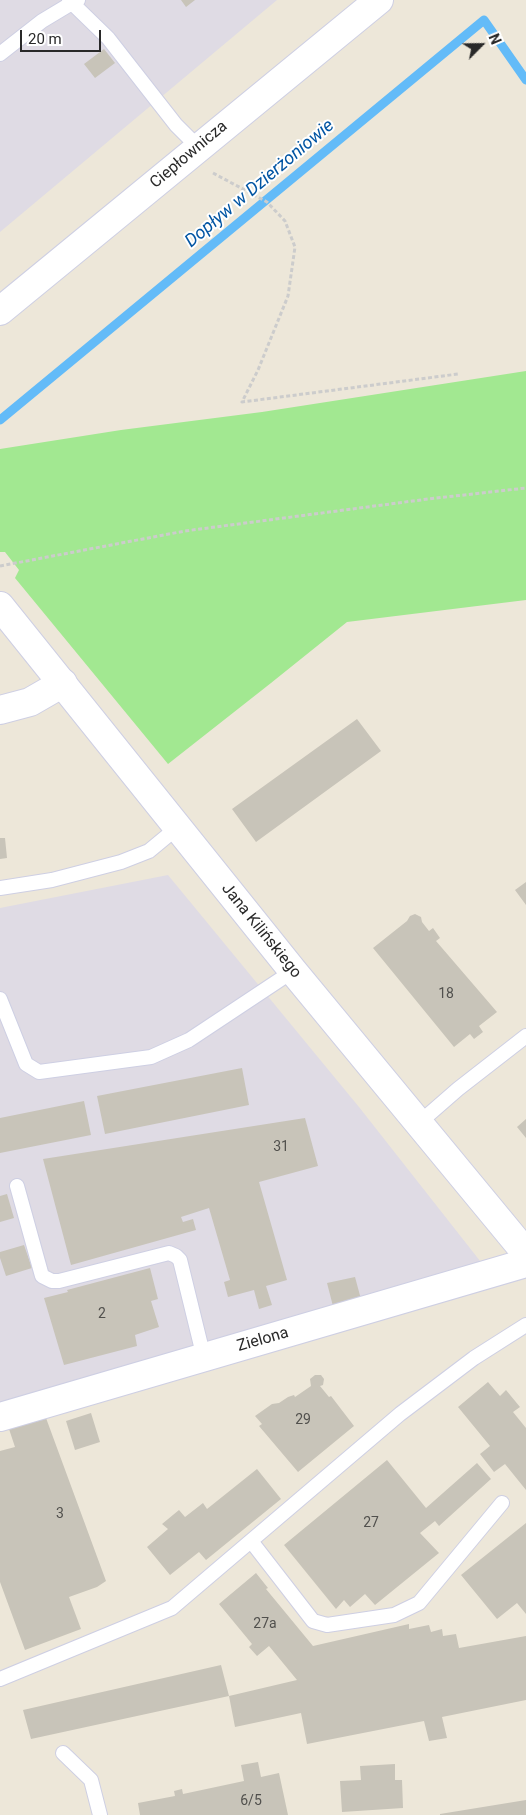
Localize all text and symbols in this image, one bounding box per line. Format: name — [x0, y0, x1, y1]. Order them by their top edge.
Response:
scale bar — [22, 20, 104, 52]
north arrow — [456, 20, 506, 70]
text: 20 m — [28, 30, 62, 48]
text: N — [486, 31, 504, 47]
water label: Dopływ w Dzierżoniowie — [181, 115, 339, 253]
street label: Ciepłownicza — [146, 117, 232, 193]
street label: Jana Kilińskiego — [217, 880, 305, 982]
house number: 18 — [438, 986, 454, 1002]
house number: 31 — [273, 1139, 289, 1155]
house number: 2 — [98, 1306, 106, 1322]
street label: Zielona — [235, 1324, 291, 1356]
house number: 29 — [295, 1412, 311, 1428]
house number: 3 — [56, 1506, 64, 1522]
house number: 27 — [363, 1515, 379, 1531]
house number: 27a — [253, 1616, 277, 1632]
house number: 6/5 — [240, 1793, 262, 1809]

